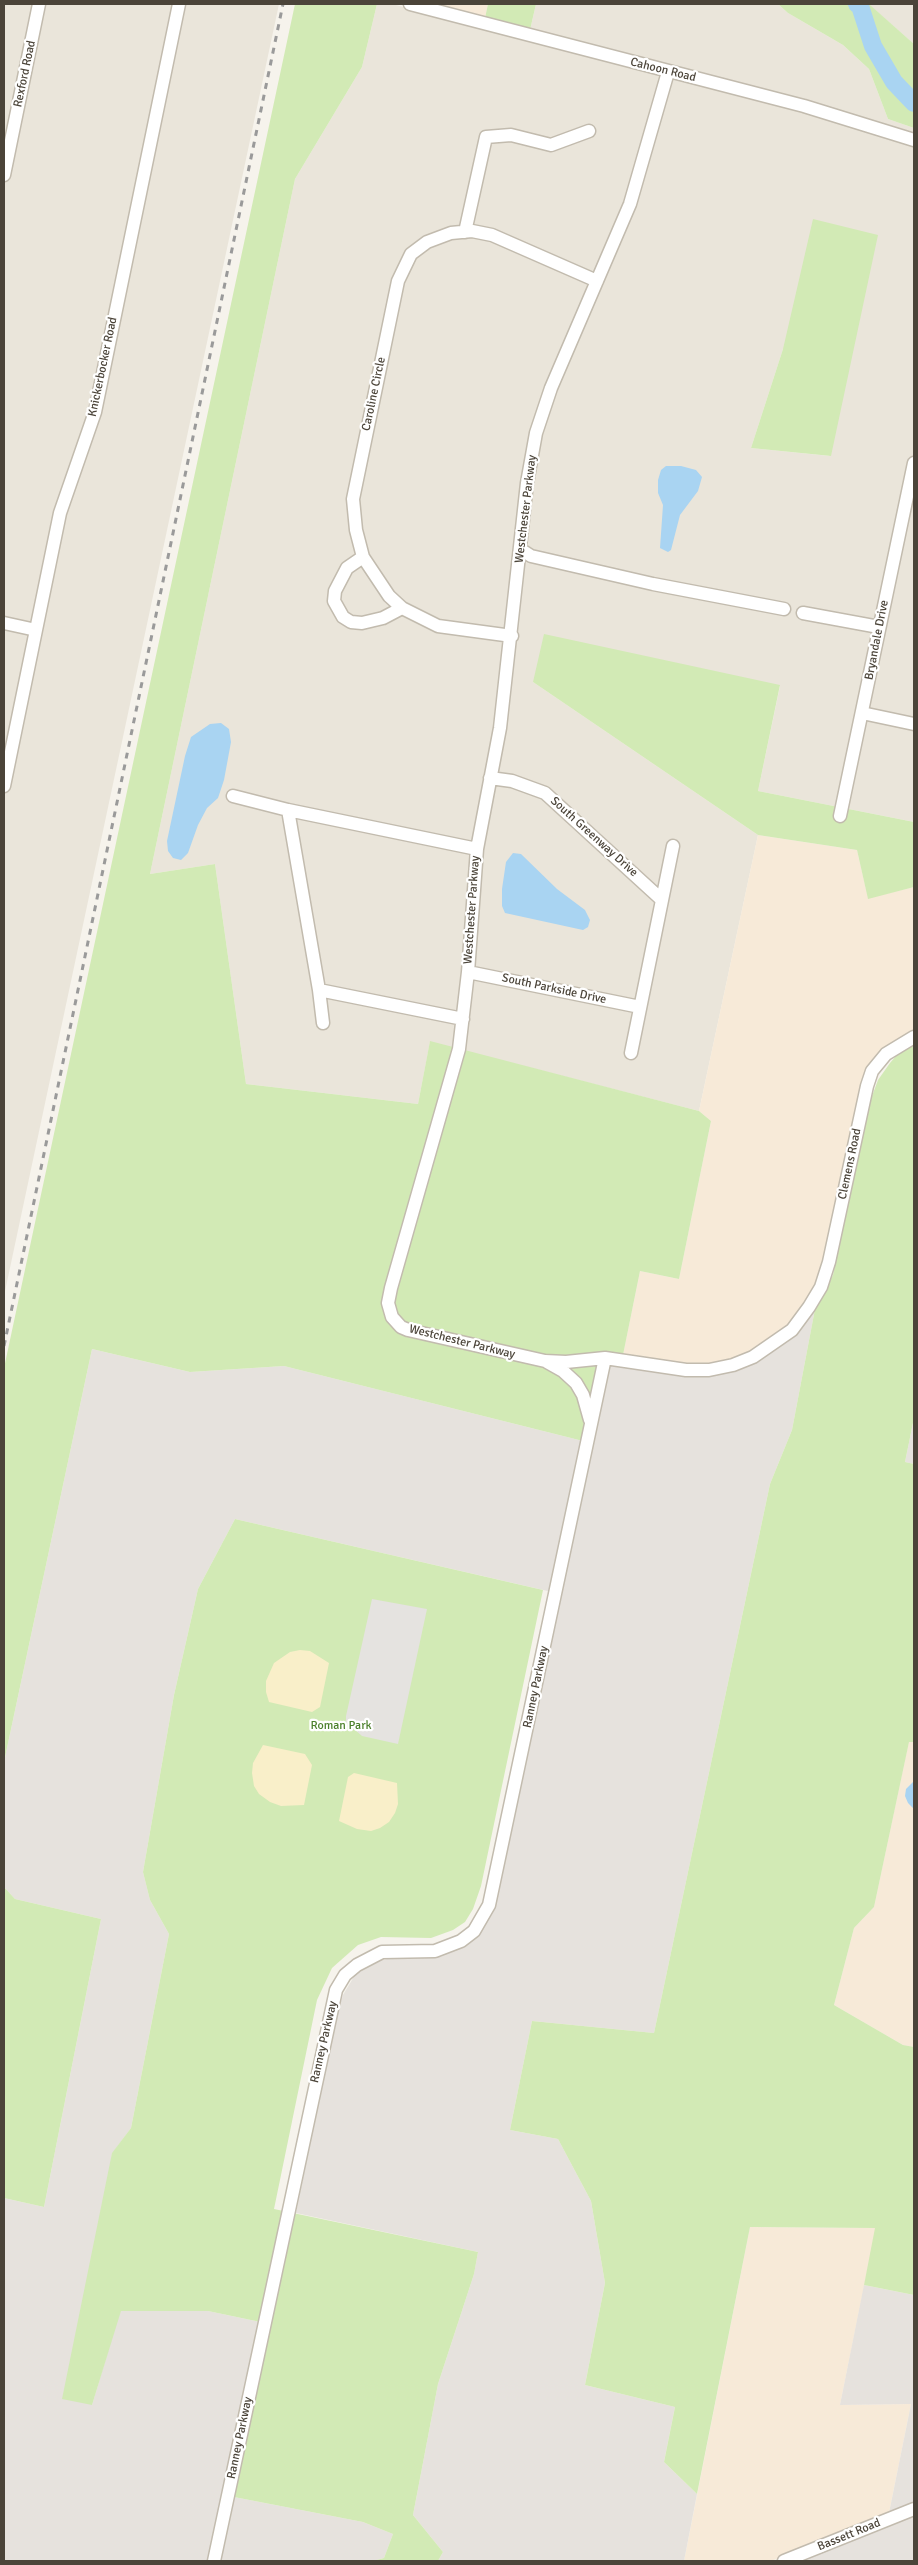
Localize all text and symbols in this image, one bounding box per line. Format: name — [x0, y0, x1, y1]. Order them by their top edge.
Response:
street label: Rexford Road — [11, 39, 39, 109]
street label: Cahoon Road — [629, 55, 697, 85]
street label: Knickerbocker Road — [85, 316, 121, 418]
street label: Caroline Circle — [359, 356, 389, 432]
street label: Westchester Parkway — [512, 454, 540, 564]
street label: Bryandale Drive — [862, 599, 892, 681]
street label: South Greenway Drive — [547, 794, 641, 880]
street label: Westchester Parkway — [461, 855, 483, 965]
street label: South Parkside Drive — [501, 971, 607, 1007]
street label: Clemens Road — [835, 1127, 865, 1201]
street label: Westchester Parkway — [407, 1322, 517, 1362]
street label: Ranney Parkway — [520, 1645, 552, 1729]
park label: Roman Park — [310, 1719, 372, 1733]
street label: Ranney Parkway — [308, 2000, 340, 2084]
street label: Ranney Parkway — [224, 2396, 256, 2480]
street label: Bassett Road — [815, 2516, 883, 2554]

